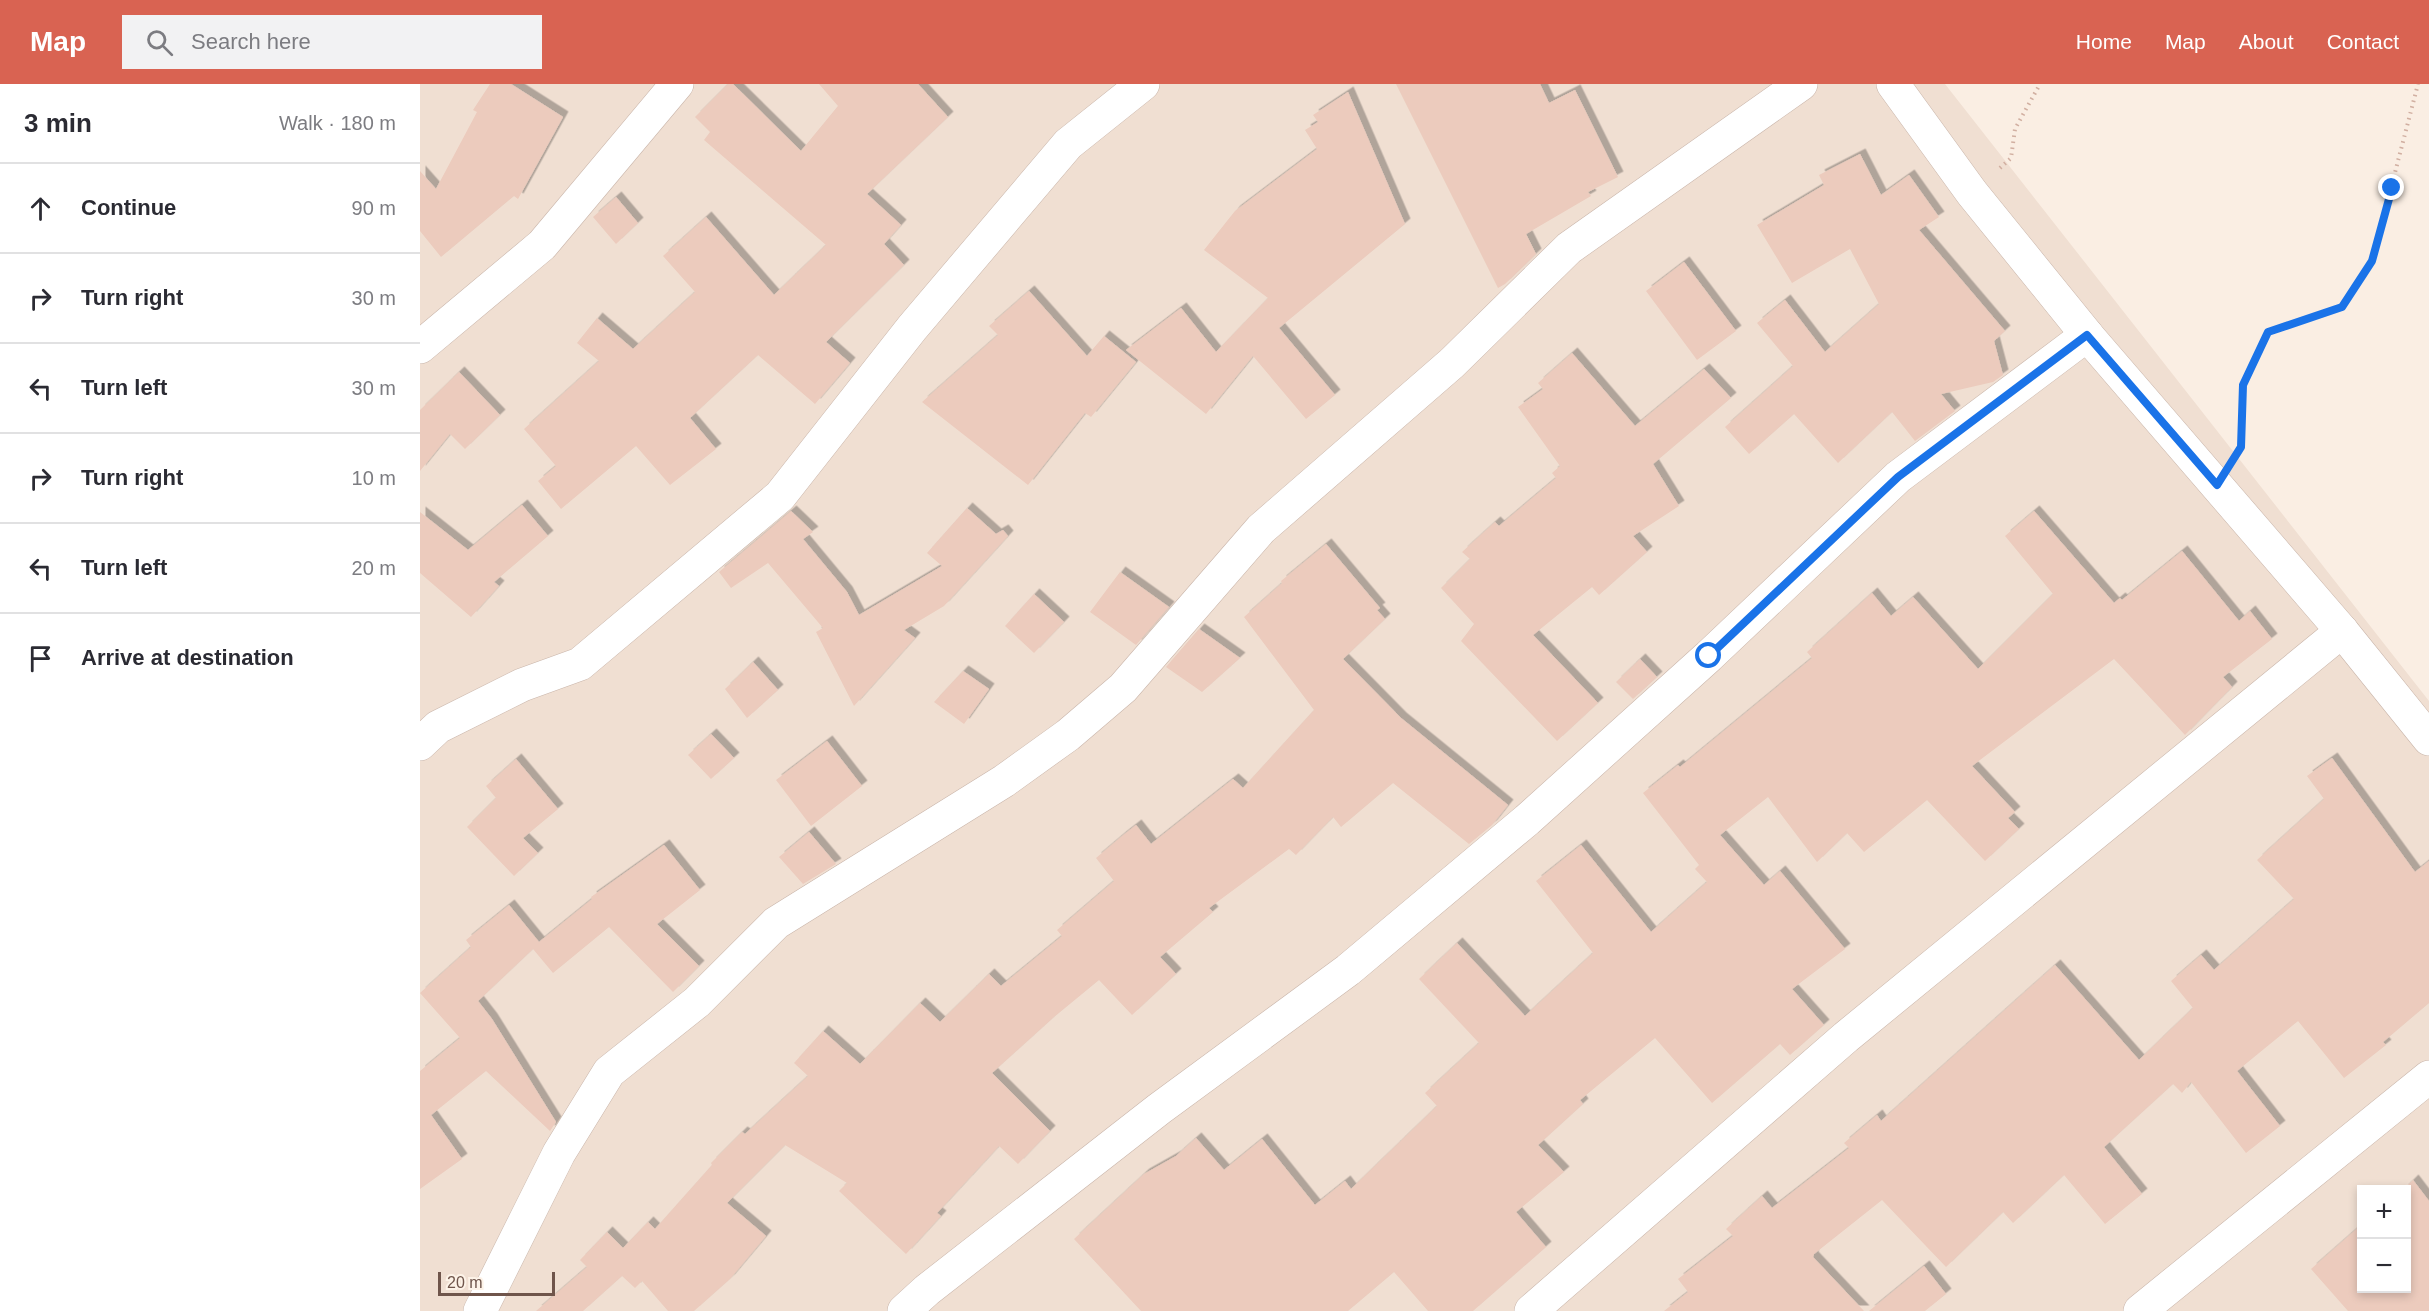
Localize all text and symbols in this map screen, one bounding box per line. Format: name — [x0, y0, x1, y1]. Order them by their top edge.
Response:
search box — [122, 15, 542, 69]
text: Map — [30, 26, 86, 57]
icon: search — [143, 26, 176, 59]
text: Search here — [191, 29, 311, 54]
text: Home — [2076, 30, 2132, 53]
text: Map — [2165, 30, 2206, 53]
text: About — [2239, 30, 2294, 53]
text: Contact — [2327, 30, 2399, 53]
text: 3 min — [24, 108, 92, 138]
text: Walk · 180 m — [279, 112, 396, 134]
route end — [2378, 174, 2404, 200]
icon: ahead — [24, 192, 57, 225]
text: Continue — [81, 195, 176, 220]
text: 90 m — [352, 197, 396, 219]
icon: right — [24, 282, 57, 315]
text: Turn right — [81, 285, 183, 310]
text: 30 m — [352, 287, 396, 309]
icon: left — [24, 372, 57, 405]
text: Turn left — [81, 375, 167, 400]
text: 30 m — [352, 377, 396, 399]
icon: right — [24, 462, 57, 495]
text: Turn right — [81, 465, 183, 490]
text: 10 m — [352, 467, 396, 489]
icon: left — [24, 552, 57, 585]
text: Turn left — [81, 555, 167, 580]
text: 20 m — [352, 557, 396, 579]
icon: arrive — [24, 642, 57, 675]
route start — [1695, 642, 1721, 668]
text: Arrive at destination — [81, 645, 294, 670]
map controls — [2357, 1185, 2411, 1293]
button: + — [2357, 1185, 2411, 1239]
button: − — [2357, 1239, 2411, 1293]
scale bar — [438, 1269, 555, 1296]
text: 20 m — [447, 1274, 483, 1291]

